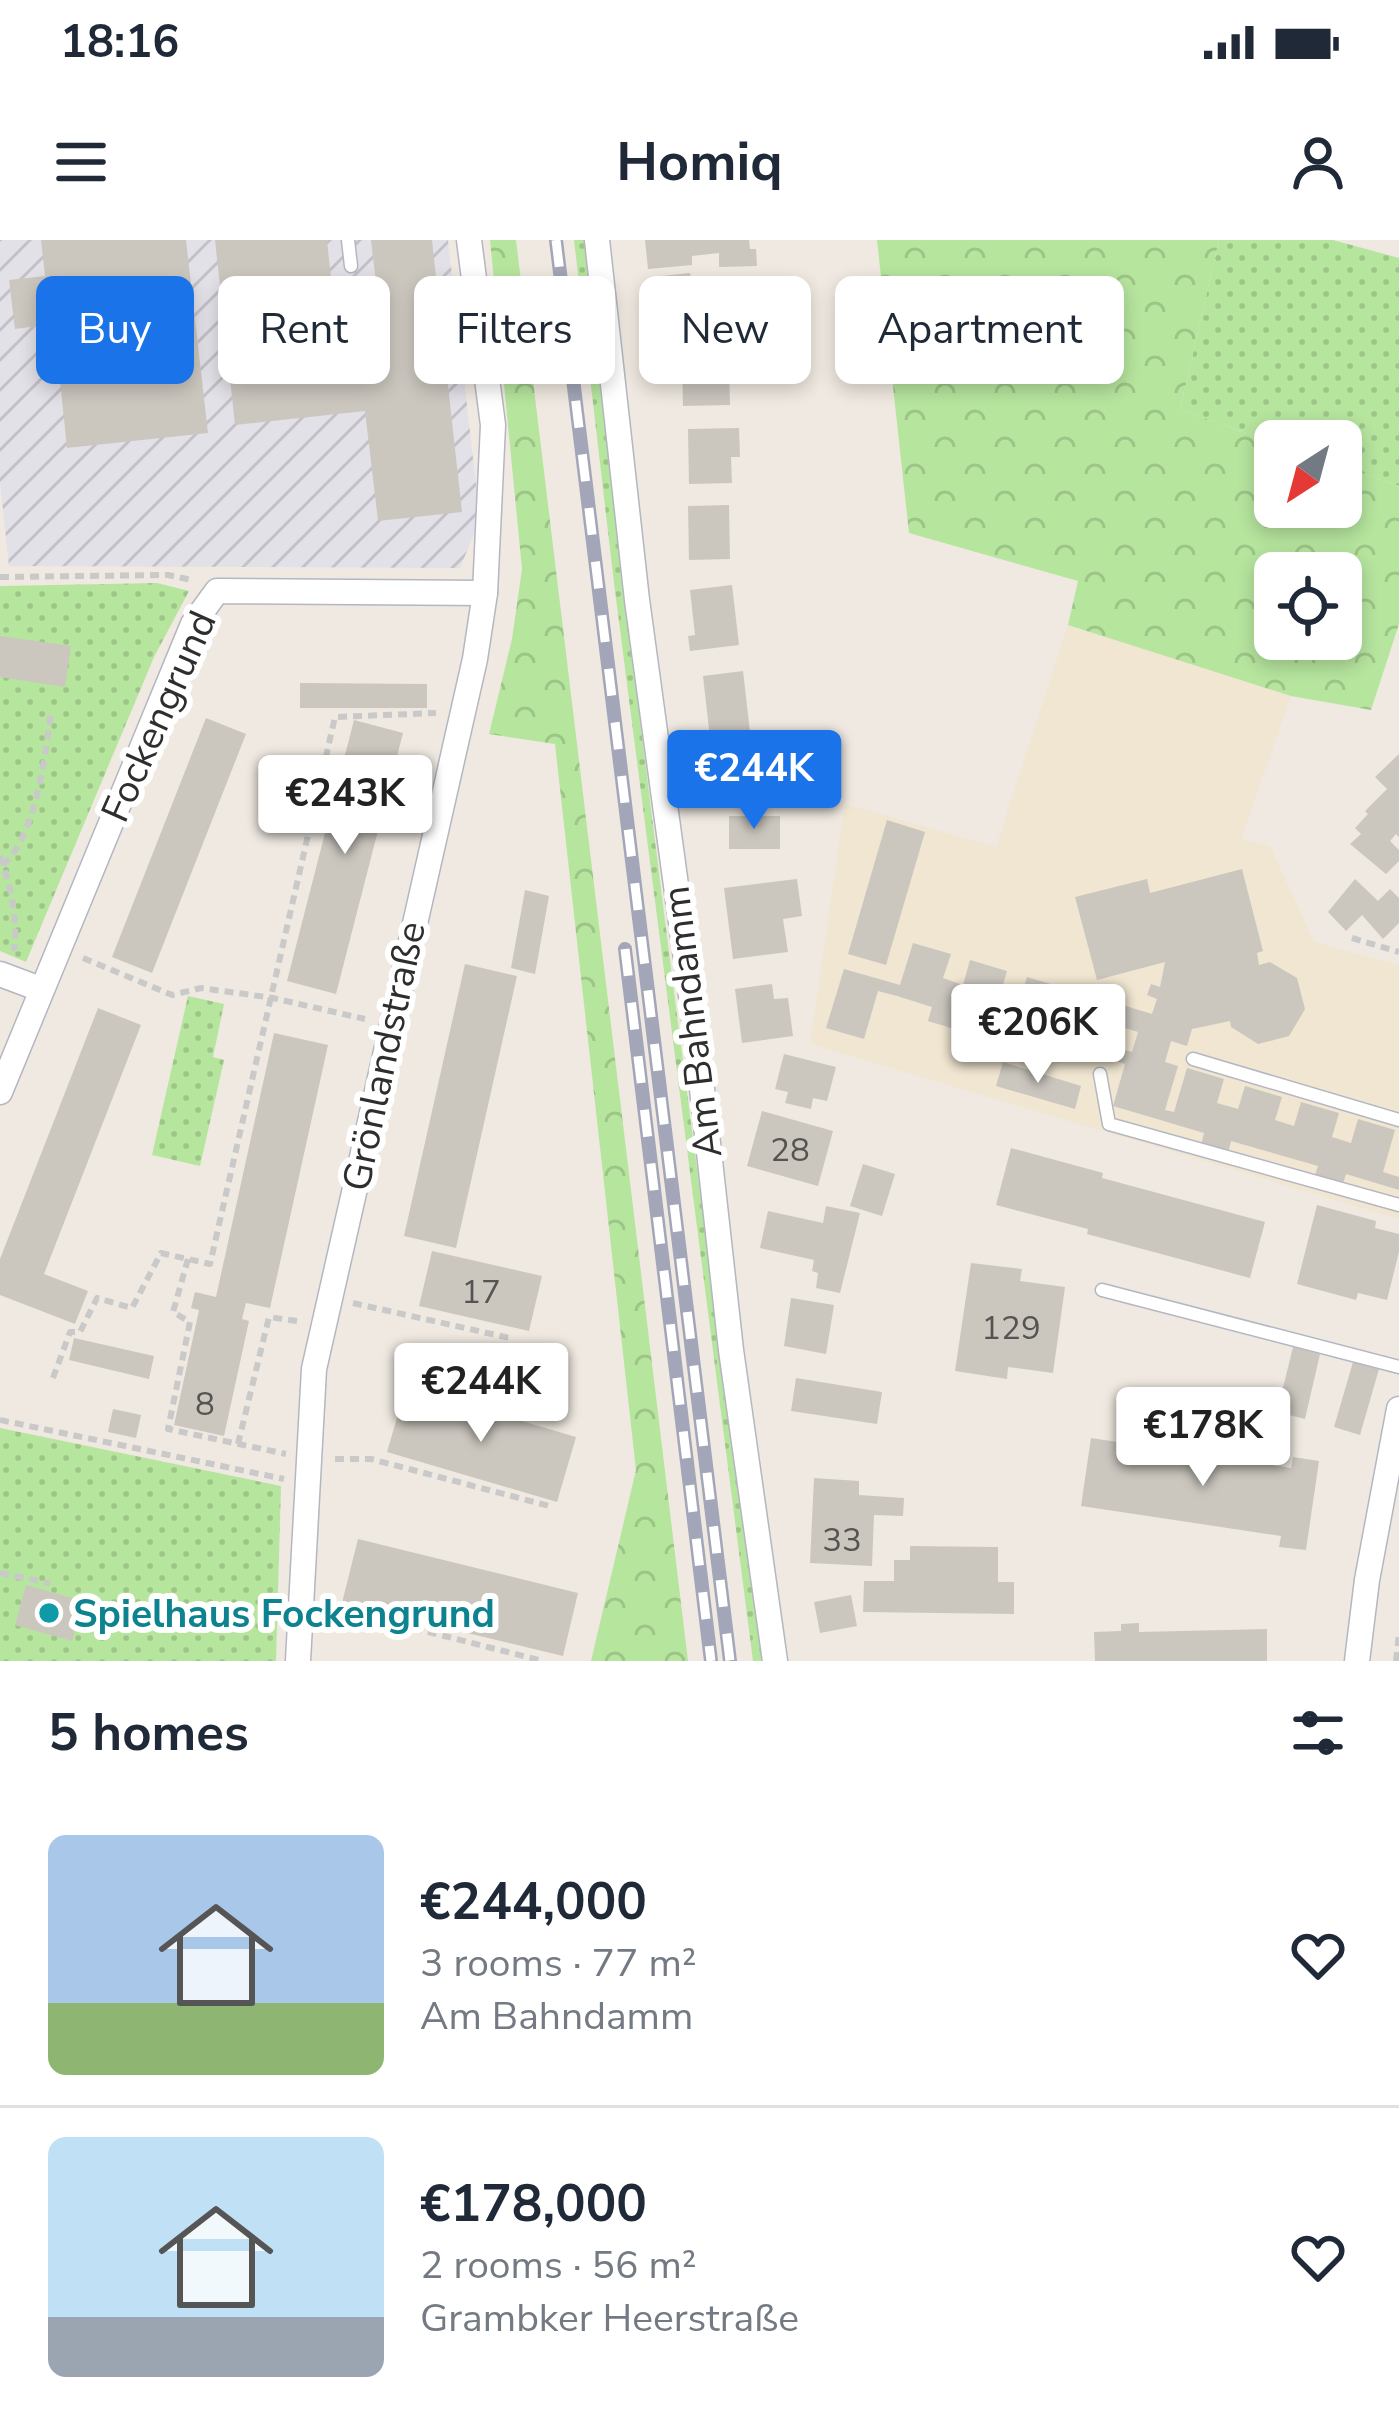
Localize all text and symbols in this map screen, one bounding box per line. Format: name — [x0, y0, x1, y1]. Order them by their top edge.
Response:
text: 18:16 — [60, 12, 179, 73]
text: Homiq — [616, 125, 783, 199]
icon: menu — [48, 129, 114, 195]
icon: person — [1285, 129, 1351, 195]
chip: Buy — [36, 276, 194, 384]
chip: Rent — [218, 276, 390, 384]
chip: Filters — [414, 276, 615, 384]
chip: New — [639, 276, 811, 384]
chip: Apartment — [835, 276, 1124, 384]
north arrow — [1254, 420, 1362, 528]
map controls — [1254, 420, 1362, 660]
button: locate — [1254, 552, 1362, 660]
street label: Fockengrund — [89, 603, 230, 831]
pin: €244K — [670, 730, 838, 832]
text: €244K — [694, 742, 814, 795]
pin: €243K — [261, 755, 429, 857]
text: €243K — [285, 767, 405, 820]
street label: Am Bahndamm — [650, 883, 735, 1161]
street label: Grönlandstraße — [330, 917, 439, 1196]
pin: €206K — [954, 984, 1122, 1086]
text: €206K — [978, 996, 1098, 1049]
house number: 28 — [770, 1128, 810, 1173]
house number: 17 — [461, 1270, 501, 1315]
house number: 129 — [981, 1306, 1041, 1351]
pin: €244K — [397, 1343, 565, 1445]
text: €244K — [421, 1355, 541, 1408]
house number: 8 — [195, 1382, 215, 1427]
pin: €178K — [1119, 1387, 1287, 1489]
text: €178K — [1143, 1399, 1263, 1452]
house number: 33 — [822, 1518, 862, 1563]
place label: Spielhaus Fockengrund — [73, 1588, 495, 1641]
marker: Spielhaus Fockengrund — [36, 1600, 62, 1626]
text: 5 homes — [48, 1698, 249, 1768]
icon: filters — [1285, 1700, 1351, 1766]
text: €244,000 — [420, 1867, 647, 1937]
icon: home — [144, 1883, 288, 2027]
icon: heart — [1285, 1922, 1351, 1988]
text: 3 rooms · 77 m² — [420, 1937, 697, 1990]
text: Am Bahndamm — [420, 1990, 693, 2043]
text: €178,000 — [420, 2169, 647, 2239]
icon: home — [144, 2185, 288, 2329]
icon: heart — [1285, 2224, 1351, 2290]
text: 2 rooms · 56 m² — [420, 2239, 697, 2292]
text: Grambker Heerstraße — [420, 2292, 799, 2345]

